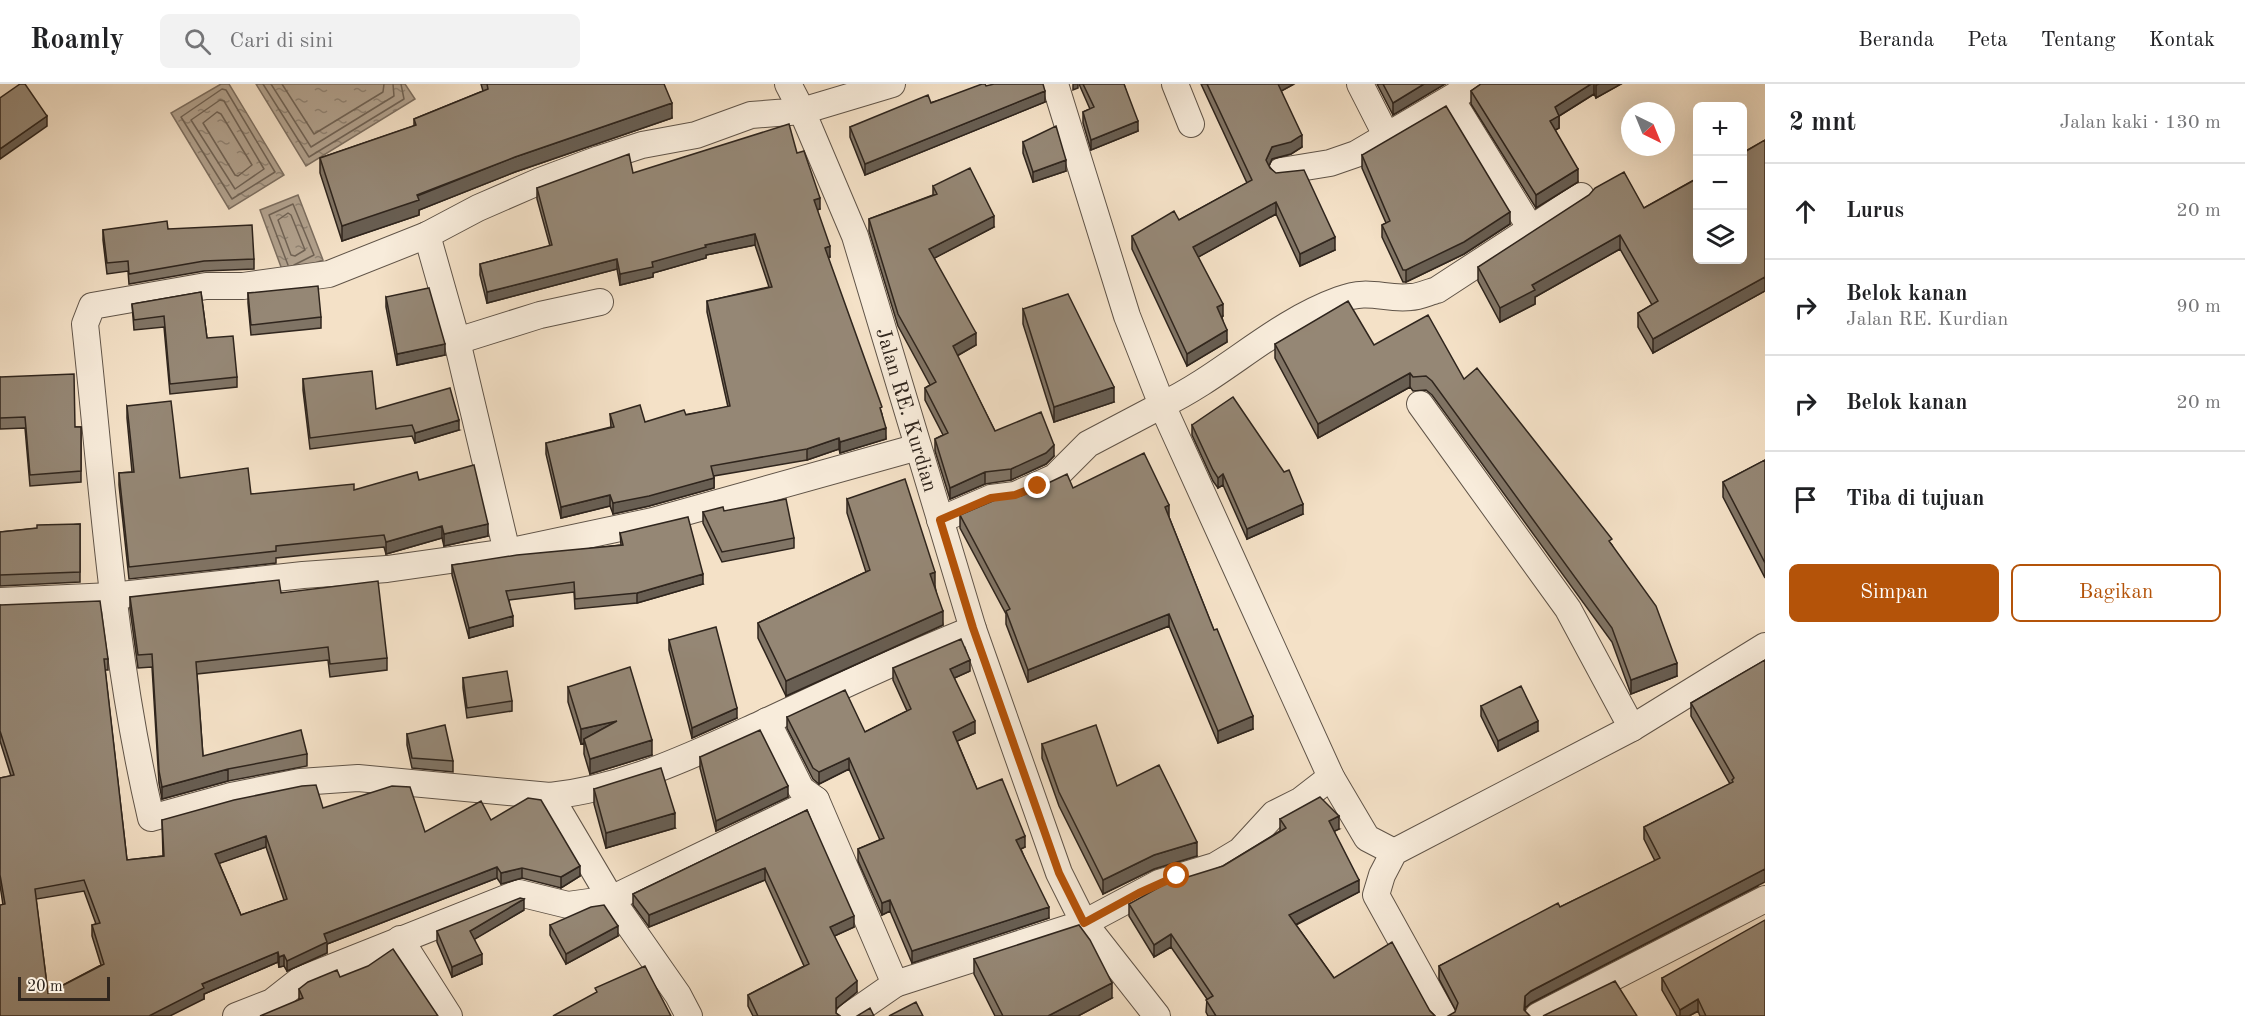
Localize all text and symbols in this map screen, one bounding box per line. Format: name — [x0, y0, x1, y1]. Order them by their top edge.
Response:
search box — [160, 14, 580, 68]
icon: search — [181, 25, 214, 58]
text: Roamly — [30, 27, 124, 55]
text: Cari di sini — [229, 30, 333, 52]
text: Beranda — [1858, 30, 1934, 51]
text: Peta — [1967, 30, 2008, 51]
text: Tentang — [2041, 30, 2116, 51]
text: Kontak — [2149, 30, 2215, 51]
north arrow — [1621, 102, 1675, 156]
map controls — [1693, 102, 1747, 264]
button: + — [1693, 102, 1747, 156]
text: 2 mnt — [1789, 110, 1856, 136]
text: Jalan kaki · 130 m — [2059, 113, 2221, 133]
button: − — [1693, 156, 1747, 210]
icon: ahead — [1789, 195, 1822, 228]
text: Lurus — [1846, 200, 1904, 222]
text: 20 m — [2176, 201, 2221, 221]
button: layers — [1693, 210, 1747, 264]
text: Belok kanan — [1846, 283, 1968, 305]
icon: right — [1789, 291, 1822, 324]
text: 90 m — [2176, 297, 2221, 317]
text: Jalan RE. Kurdian — [1846, 310, 2008, 330]
street label: Jalan RE. Kurdian — [871, 325, 940, 495]
icon: right — [1789, 387, 1822, 420]
text: Belok kanan — [1846, 392, 1968, 414]
text: 20 m — [2176, 393, 2221, 413]
route end — [1024, 472, 1050, 498]
icon: arrive — [1789, 483, 1822, 516]
text: Tiba di tujuan — [1846, 488, 1984, 510]
button: Simpan — [1789, 564, 1999, 622]
button: Bagikan — [2011, 564, 2221, 622]
route start — [1163, 862, 1189, 888]
scale bar — [18, 974, 110, 1002]
text: 20 m — [27, 979, 63, 995]

